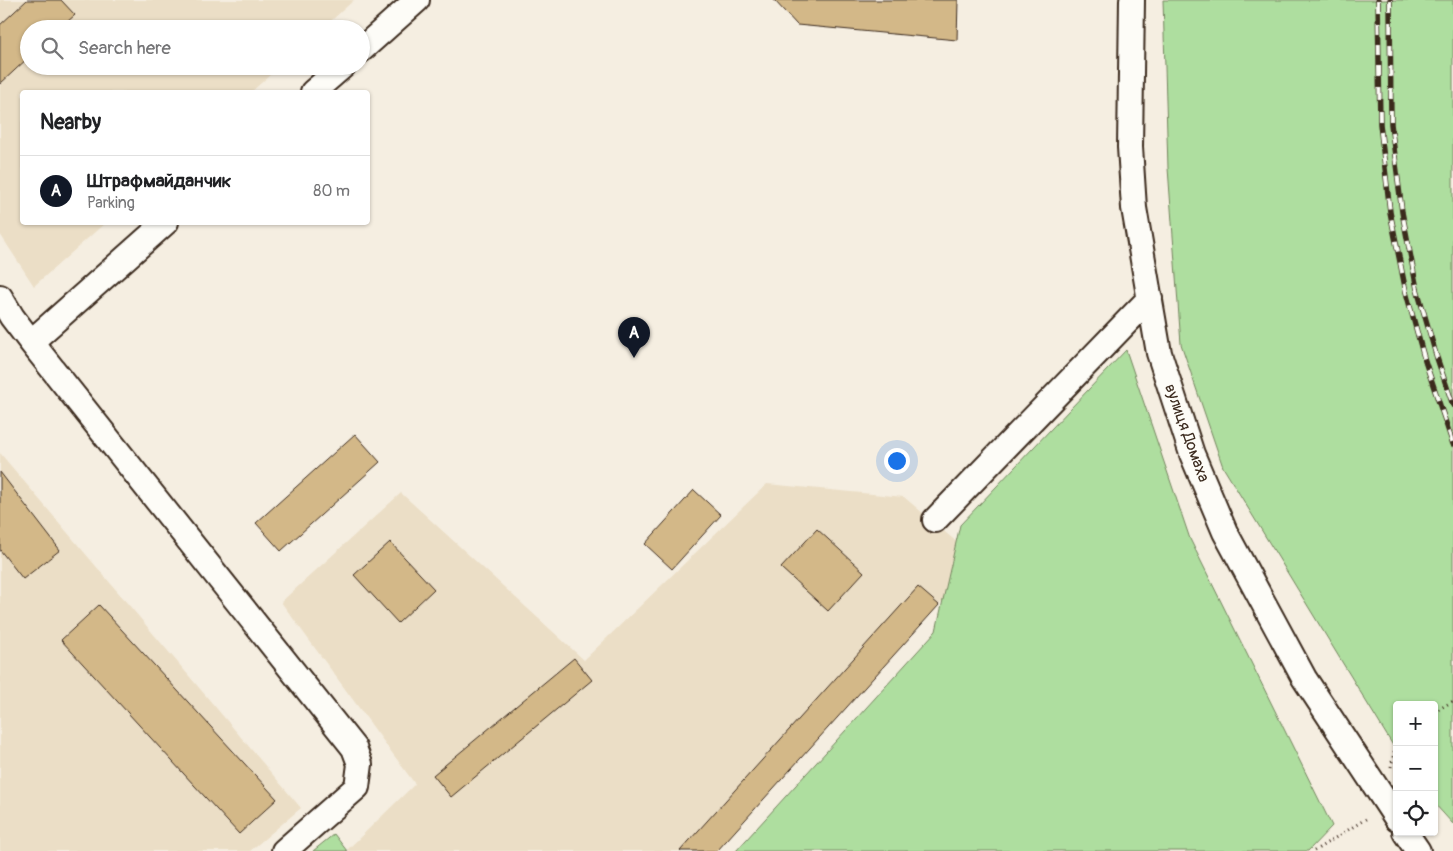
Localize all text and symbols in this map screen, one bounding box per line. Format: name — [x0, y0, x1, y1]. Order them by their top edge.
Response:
search box — [20, 20, 370, 75]
icon: search — [38, 34, 66, 62]
text: Search here — [78, 36, 171, 60]
text: Nearby — [40, 109, 101, 136]
text: Штрафмайданчик — [87, 169, 231, 193]
text: A — [51, 181, 61, 201]
text: 80 m — [313, 181, 350, 201]
text: Parking — [87, 193, 135, 213]
pin: A — [618, 317, 650, 358]
street label: вулиця Домаха — [1160, 381, 1214, 485]
your location — [884, 448, 910, 474]
map controls — [1393, 701, 1438, 836]
button: + — [1393, 701, 1438, 746]
button: − — [1393, 746, 1438, 791]
button: locate — [1393, 791, 1438, 836]

